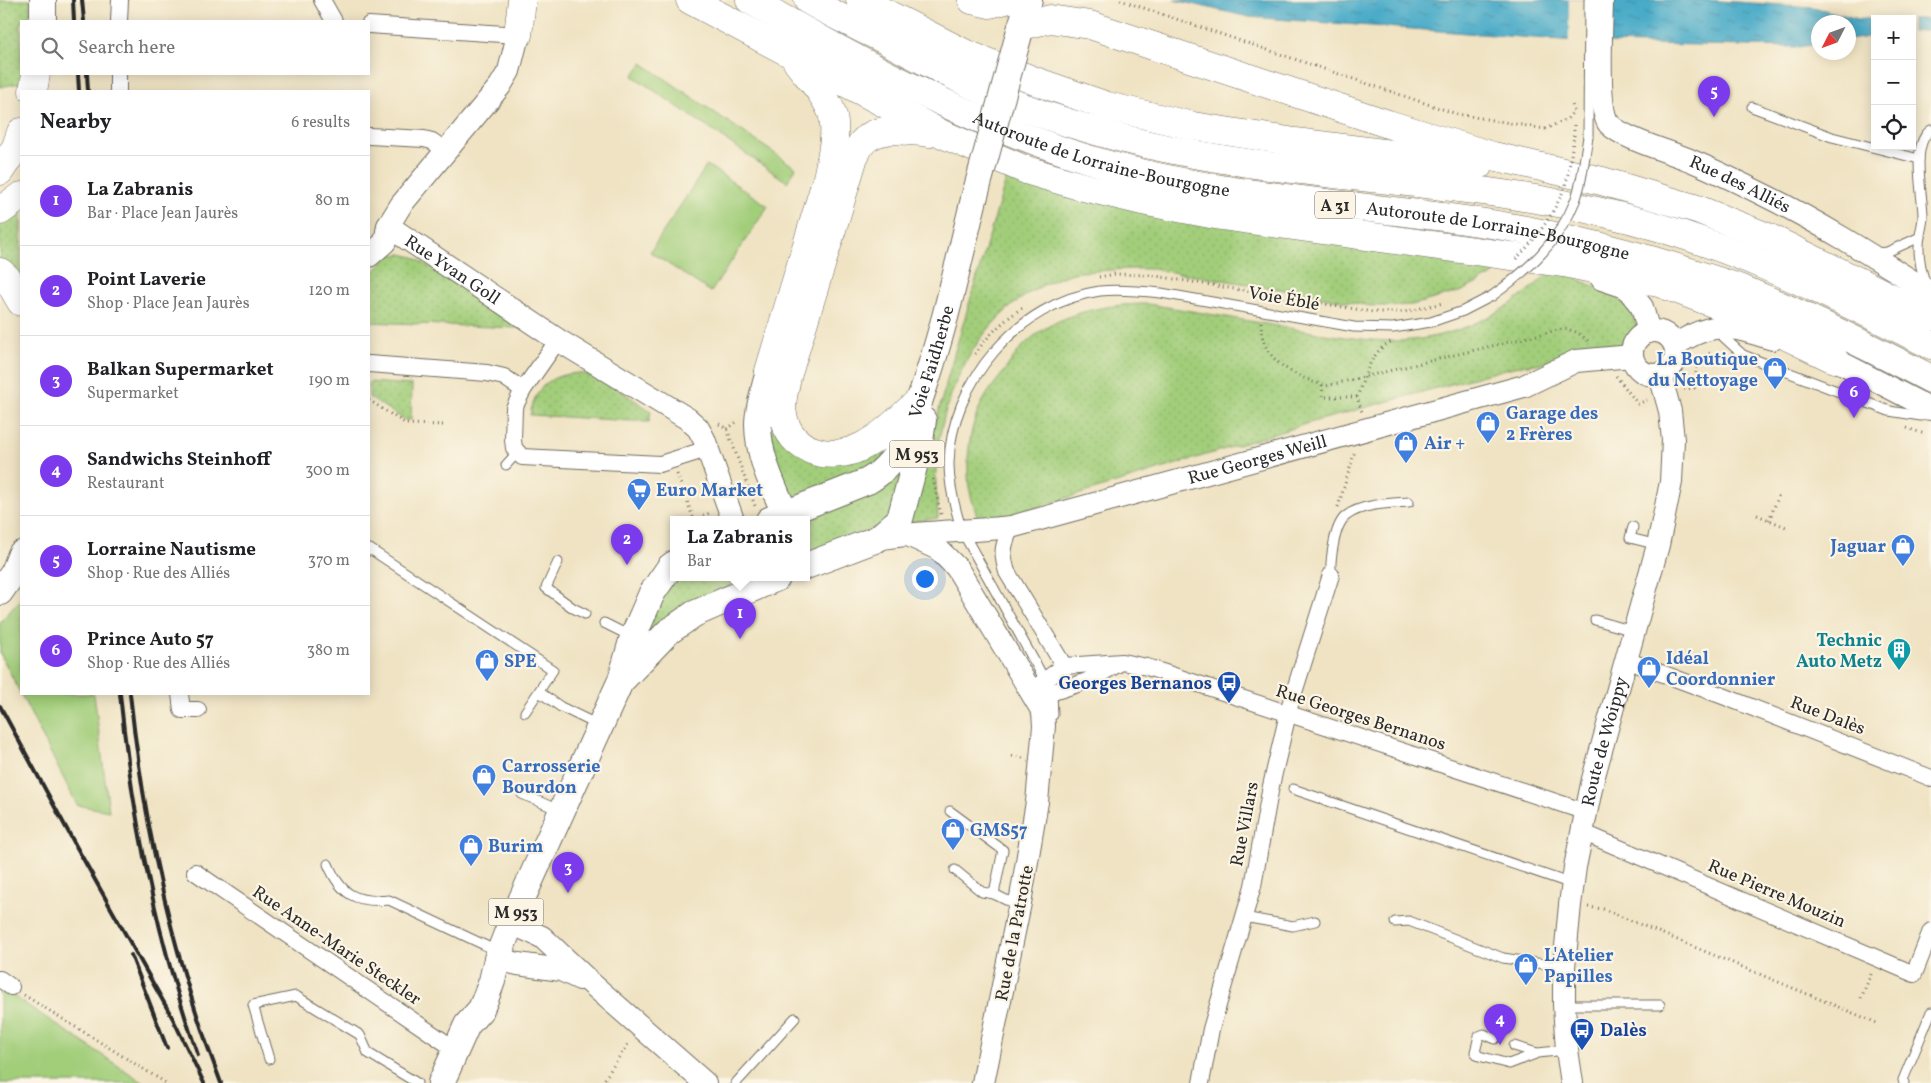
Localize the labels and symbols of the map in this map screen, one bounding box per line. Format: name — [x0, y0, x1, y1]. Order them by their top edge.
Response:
north arrow — [1811, 15, 1856, 60]
pin: 5 — [1698, 76, 1730, 117]
street label: Autoroute de Lorraine-Bourgogne — [968, 106, 1232, 204]
street label: Rue des Alliés — [1685, 150, 1795, 220]
road number: A 31 — [1315, 192, 1355, 218]
street label: Autoroute de Lorraine-Bourgogne — [1365, 197, 1632, 268]
street label: Rue Yvan Goll — [399, 230, 505, 312]
street label: Voie Éblé — [1246, 281, 1321, 318]
street label: Voie Faidherbe — [904, 303, 961, 422]
place label: La Boutique du Nettoyage — [1648, 348, 1758, 394]
shop icon: La Boutique du Nettoyage — [1762, 356, 1788, 390]
pin: 6 — [1838, 377, 1870, 418]
place label: Garage des 2 Frères — [1506, 402, 1598, 448]
shop icon: Garage des 2 Frères — [1475, 410, 1501, 444]
street label: Rue Georges Weill — [1185, 430, 1330, 492]
shop icon: Air + — [1393, 430, 1419, 464]
place label: Air + — [1424, 432, 1465, 457]
road number: M 953 — [890, 440, 944, 468]
supermarket icon: Euro Market — [626, 477, 652, 511]
place label: Euro Market — [656, 479, 763, 504]
pin: 2 — [611, 524, 643, 565]
shop icon: Jaguar — [1890, 533, 1916, 567]
place label: Jaguar — [1829, 535, 1886, 560]
your location — [912, 566, 938, 592]
pin: 1 — [724, 598, 756, 639]
place label: Technic Auto Metz — [1796, 629, 1882, 675]
building icon: Technic Auto Metz — [1886, 637, 1912, 671]
place label: Idéal Coordonnier — [1666, 647, 1776, 693]
shop icon: SPE — [474, 648, 500, 682]
place label: SPE — [504, 650, 537, 675]
shop icon: Idéal Coordonnier — [1636, 655, 1662, 689]
bus stop icon: Georges Bernanos — [1216, 670, 1242, 704]
place label: Georges Bernanos — [1059, 672, 1212, 697]
street label: Route de Woippy — [1577, 674, 1635, 809]
street label: Rue Georges Bernanos — [1272, 679, 1449, 758]
street label: Rue Dalès — [1786, 691, 1869, 742]
place label: Carrosserie Bourdon — [502, 755, 600, 801]
shop icon: Carrosserie Bourdon — [471, 763, 497, 797]
street label: Rue Villars — [1225, 780, 1266, 869]
shop icon: GMS57 — [940, 817, 966, 851]
place label: GMS57 — [970, 819, 1028, 844]
shop icon: Burim — [458, 833, 484, 867]
place label: Burim — [488, 835, 543, 860]
pin: 3 — [552, 852, 584, 893]
street label: Rue Pierre Mouzin — [1704, 854, 1849, 935]
street label: Rue de la Patrotte — [990, 863, 1041, 1004]
street label: Rue Anne-Marie Steckler — [247, 880, 426, 1012]
road number: M 953 — [488, 899, 544, 926]
place label: L'Atelier Papilles — [1544, 944, 1614, 990]
shop icon: L'Atelier Papilles — [1513, 952, 1539, 986]
pin: 4 — [1484, 1004, 1516, 1045]
bus stop icon: Dalès — [1569, 1017, 1595, 1051]
place label: Dalès — [1600, 1019, 1647, 1044]

